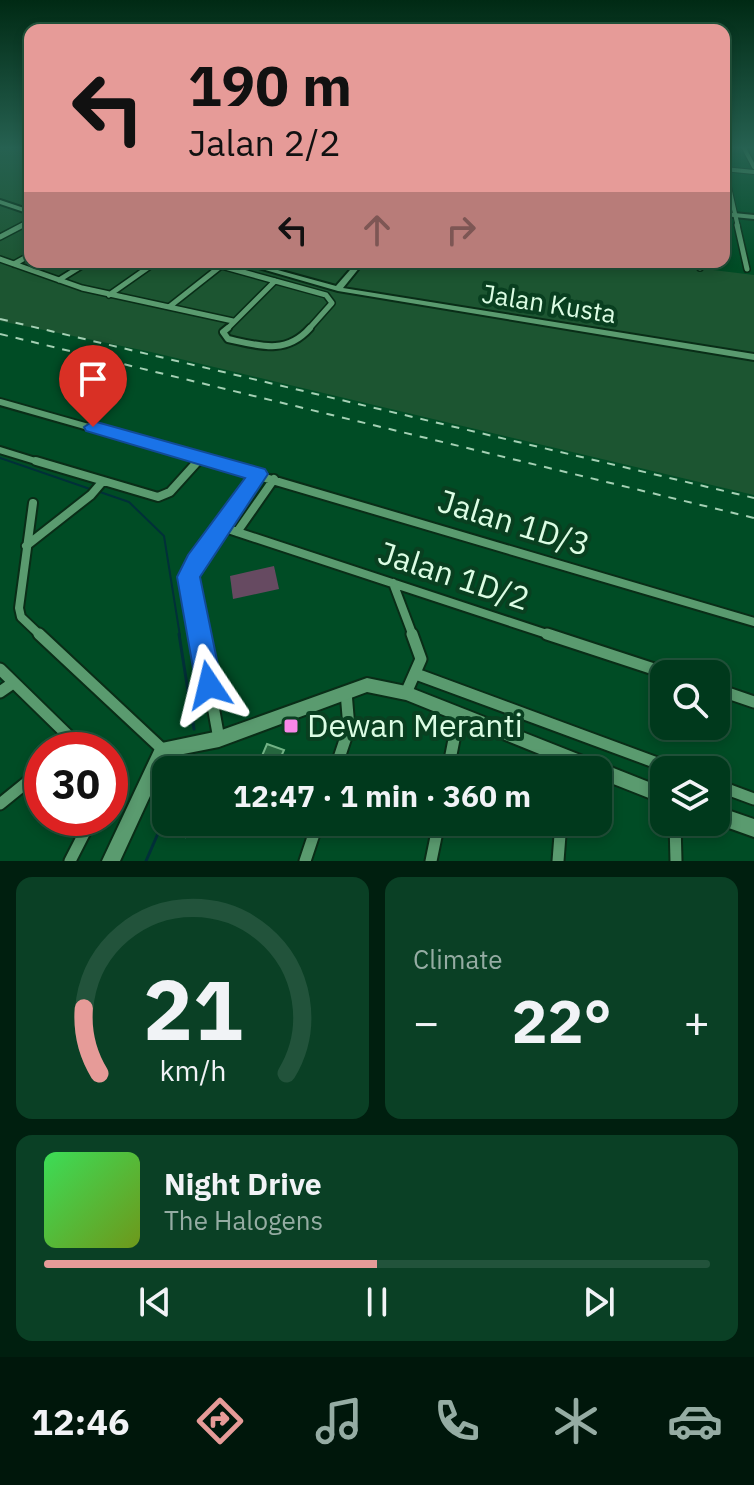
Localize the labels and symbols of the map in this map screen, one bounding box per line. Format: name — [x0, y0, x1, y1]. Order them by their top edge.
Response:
street label: Jalan Kusta — [480, 276, 619, 330]
pin — [59, 345, 127, 427]
street label: Jalan 1D/3 — [433, 479, 595, 565]
street label: Jalan 1D/2 — [373, 531, 535, 619]
position arrow — [167, 643, 251, 727]
place label: Dewan Meranti — [307, 704, 523, 746]
marker: Dewan Meranti — [282, 717, 300, 735]
speed limit sign: 30 — [24, 732, 128, 836]

